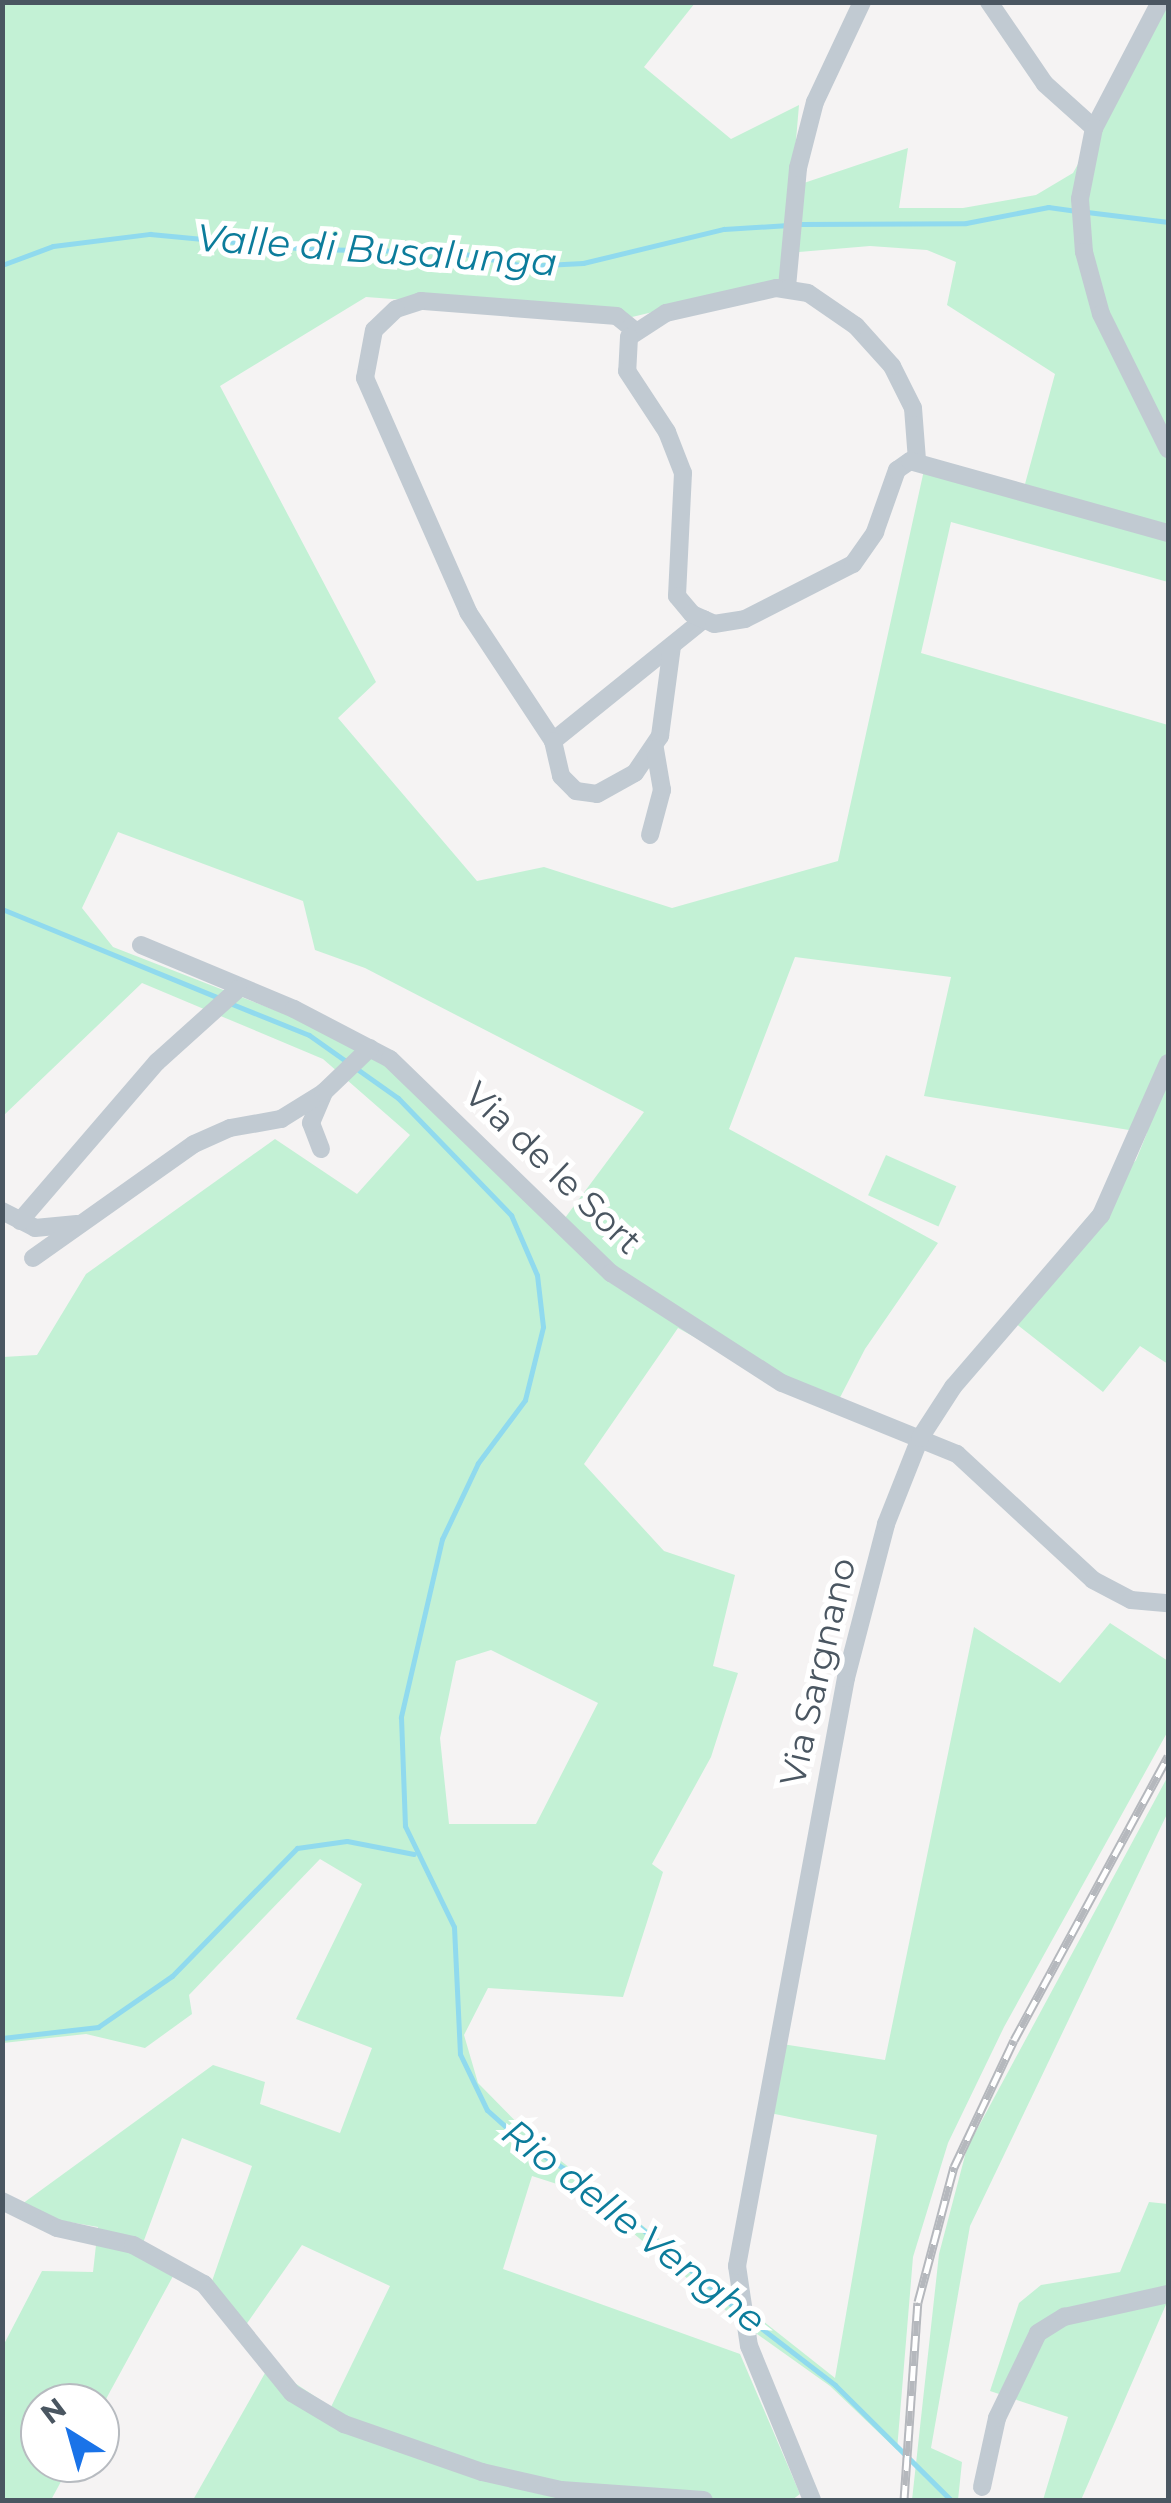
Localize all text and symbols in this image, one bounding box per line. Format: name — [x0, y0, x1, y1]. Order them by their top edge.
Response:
water label: Valle di Busalunga — [195, 215, 559, 285]
street label: Via de le Sort — [456, 1073, 650, 1263]
street label: Via Sargnano — [771, 1554, 865, 1790]
water label: Rio delle Venghe — [493, 2109, 775, 2343]
north arrow — [20, 2383, 120, 2483]
text: N — [34, 2390, 72, 2431]

